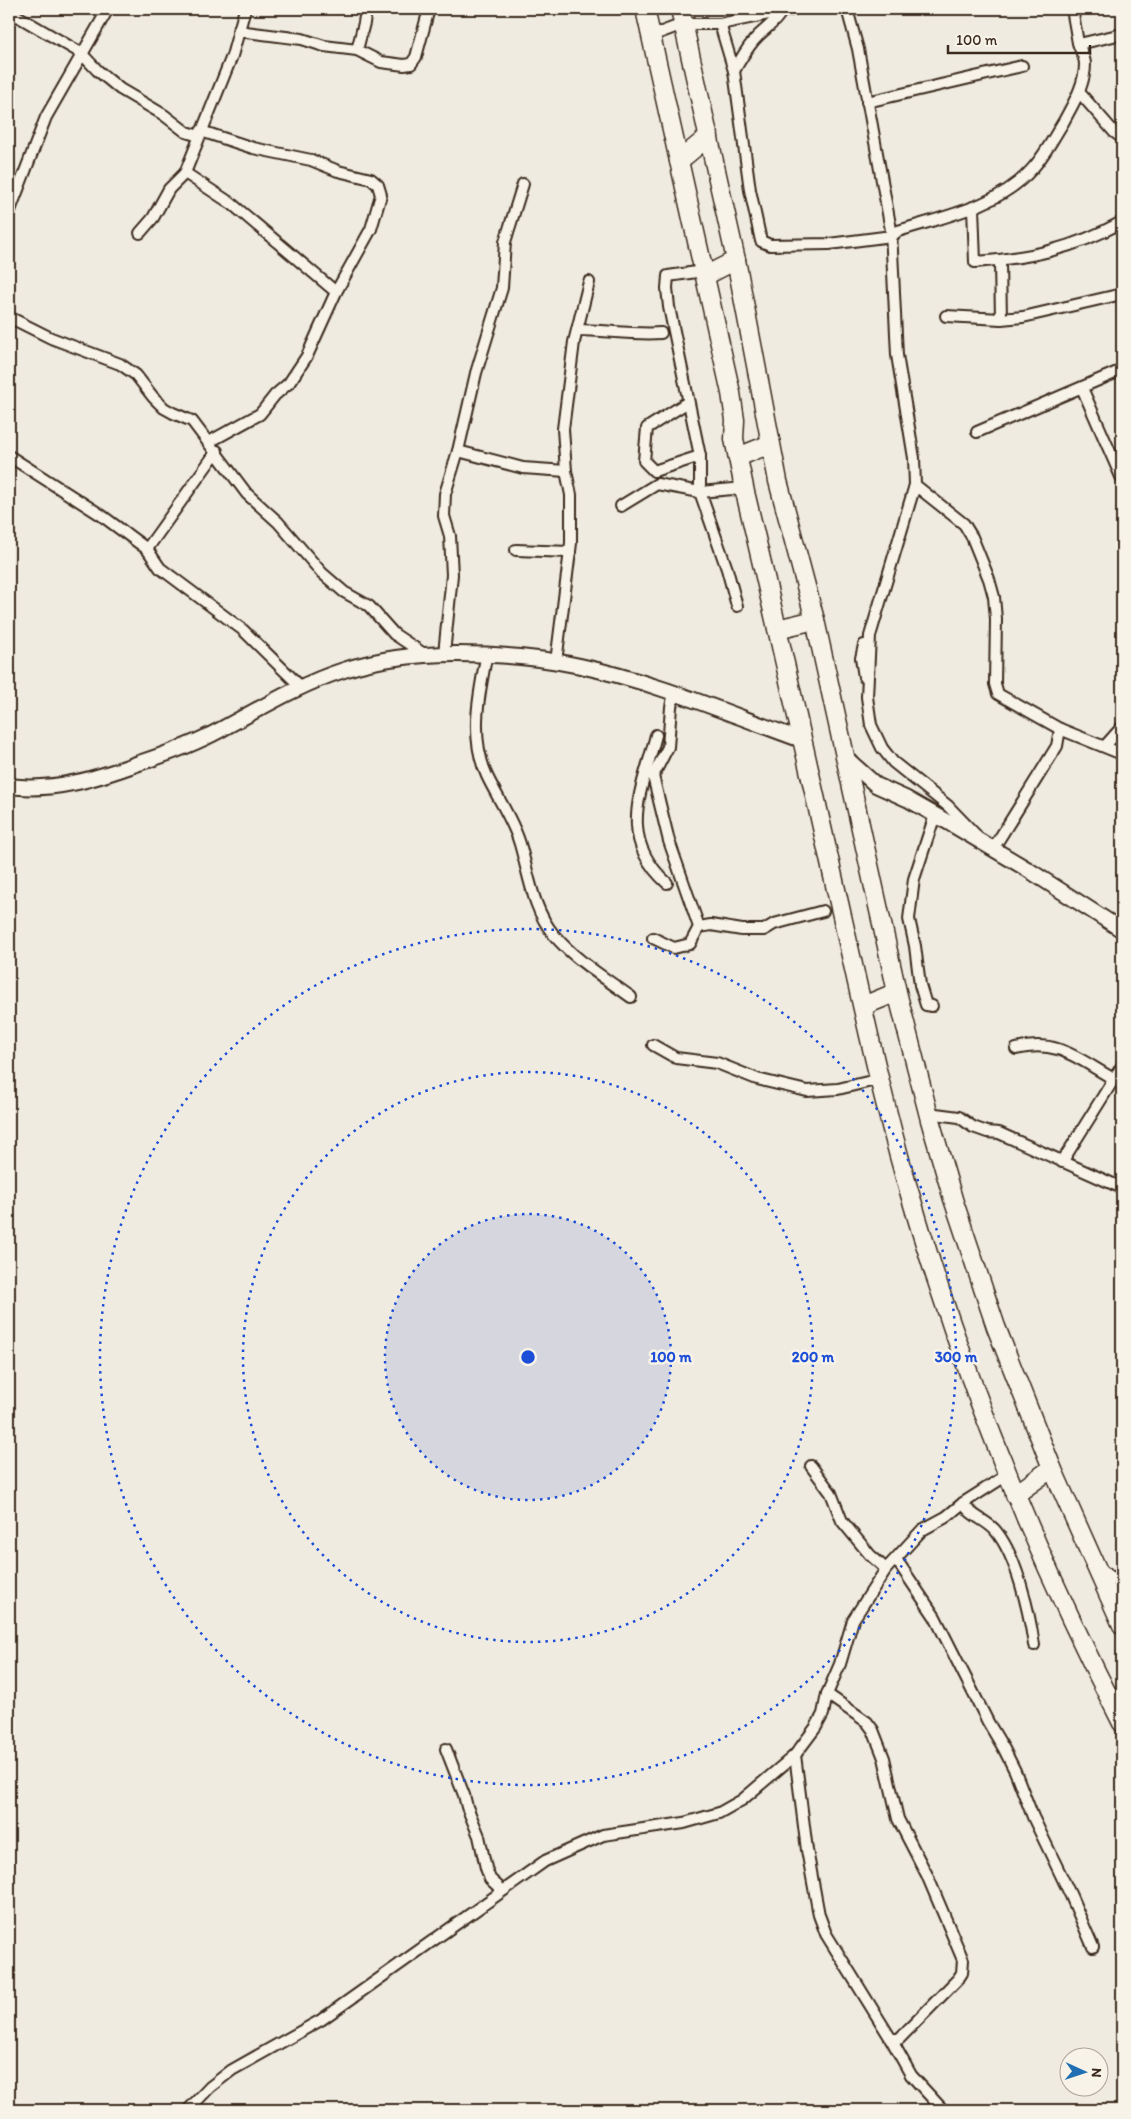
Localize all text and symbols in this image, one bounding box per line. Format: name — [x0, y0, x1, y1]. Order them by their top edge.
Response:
scale bar — [948, 22, 1091, 54]
text: 100 m — [956, 31, 998, 49]
centre of rings — [519, 1348, 537, 1366]
text: 100 m — [650, 1348, 692, 1366]
text: 200 m — [792, 1348, 835, 1366]
text: 300 m — [935, 1348, 978, 1366]
north arrow — [1058, 2046, 1108, 2096]
text: N — [1088, 2067, 1105, 2078]

